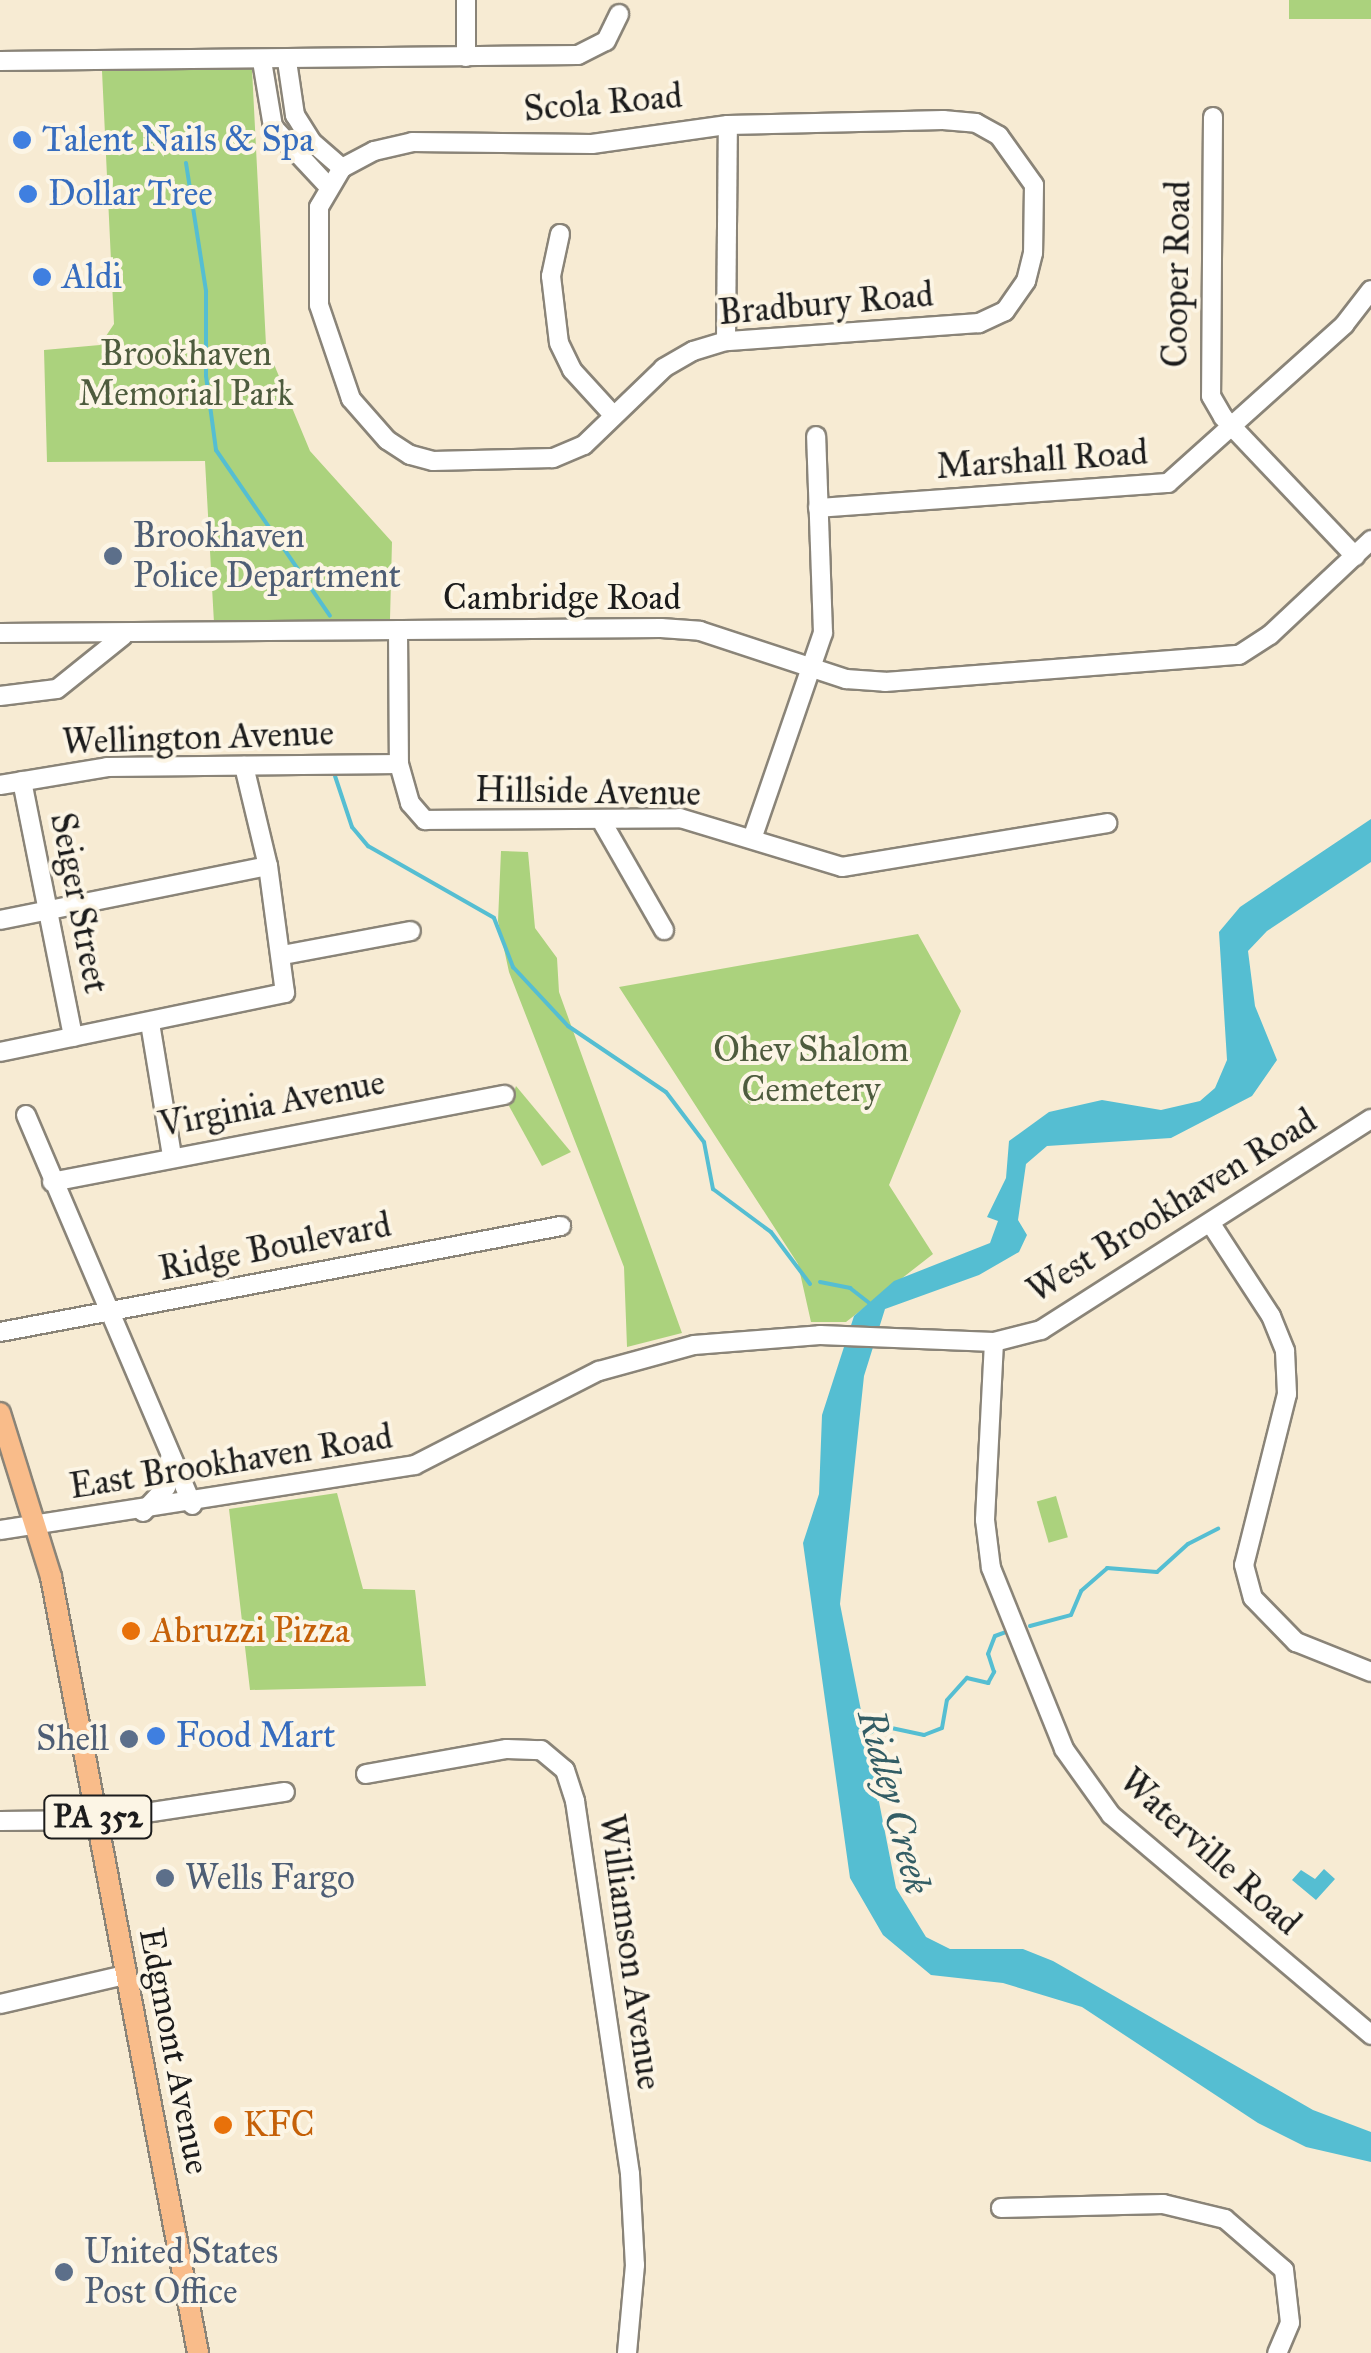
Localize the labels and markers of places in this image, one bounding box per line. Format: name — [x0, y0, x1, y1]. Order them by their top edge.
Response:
place label: Talent Nails & Spa — [42, 119, 314, 161]
marker: Talent Nails & Spa — [11, 129, 33, 151]
place label: Dollar Tree — [48, 173, 213, 215]
marker: Dollar Tree — [17, 183, 39, 205]
place label: Aldi — [62, 256, 122, 298]
marker: Aldi — [31, 266, 53, 288]
place label: Brookhaven Police Department — [133, 515, 401, 597]
marker: Brookhaven Police Department — [102, 545, 124, 567]
place label: Abruzzi Pizza — [151, 1610, 350, 1652]
marker: Abruzzi Pizza — [120, 1620, 142, 1642]
place label: Food Mart — [176, 1715, 335, 1757]
place label: Shell — [36, 1718, 109, 1760]
marker: Food Mart — [145, 1725, 167, 1747]
marker: Shell — [118, 1728, 140, 1750]
place label: Wells Fargo — [185, 1857, 355, 1899]
marker: Wells Fargo — [154, 1867, 176, 1889]
place label: KFC — [243, 2104, 315, 2146]
marker: KFC — [212, 2114, 234, 2136]
place label: United States Post Office — [84, 2231, 278, 2313]
marker: United States Post Office — [53, 2261, 75, 2283]

